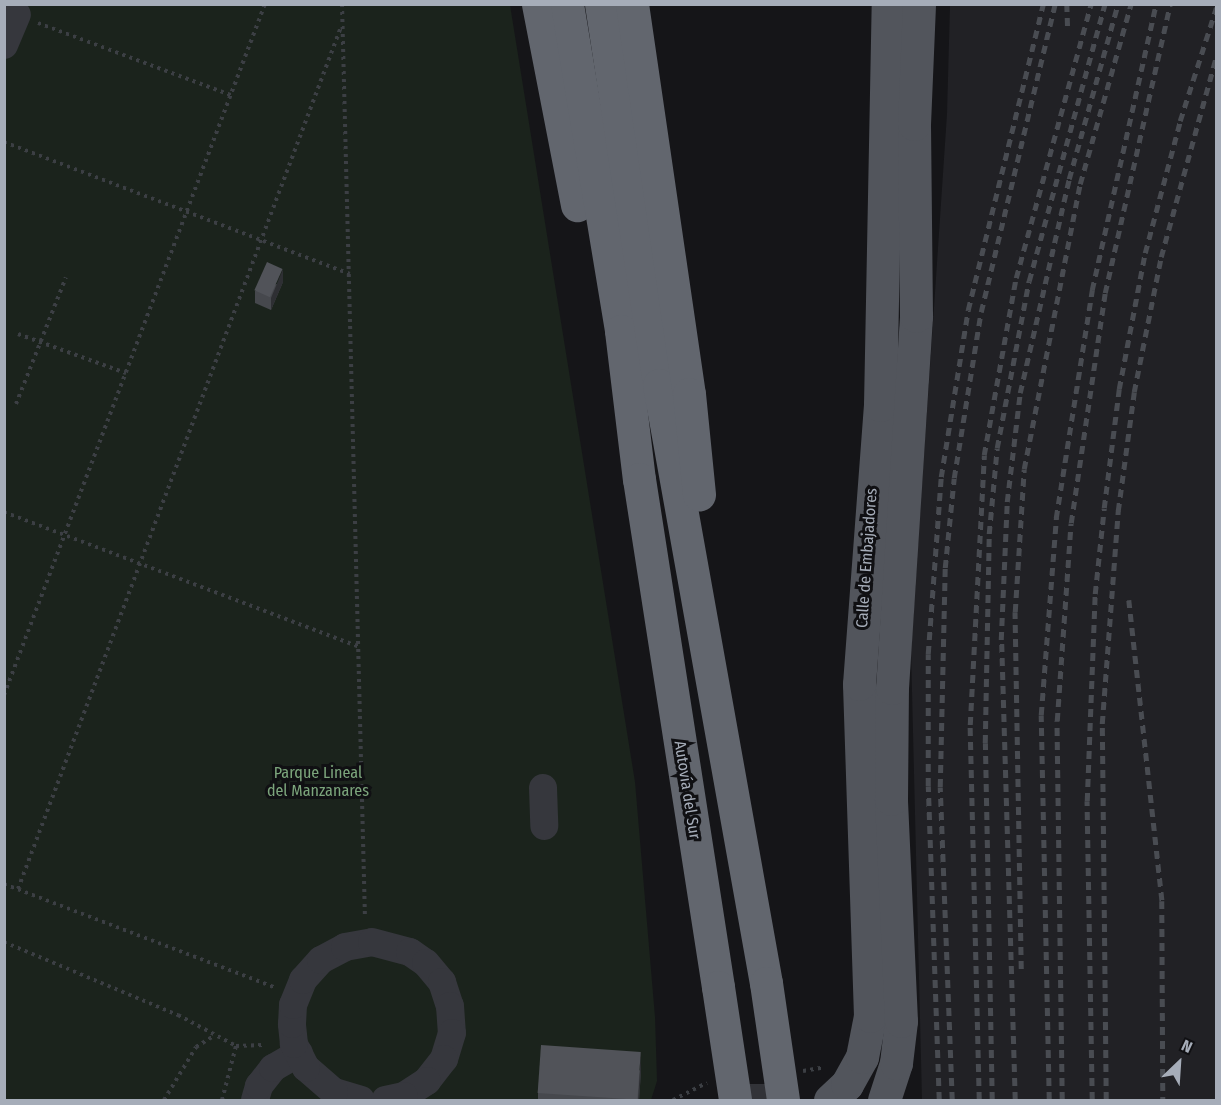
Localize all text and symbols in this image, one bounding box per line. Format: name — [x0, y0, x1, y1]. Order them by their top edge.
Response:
street label: Calle de Embajadores — [853, 487, 881, 629]
street label: Autovía del Sur — [670, 739, 704, 841]
park label: Parque Lineal del Manzanares — [267, 763, 369, 801]
north arrow — [1149, 1033, 1209, 1093]
text: N — [1178, 1036, 1195, 1057]

